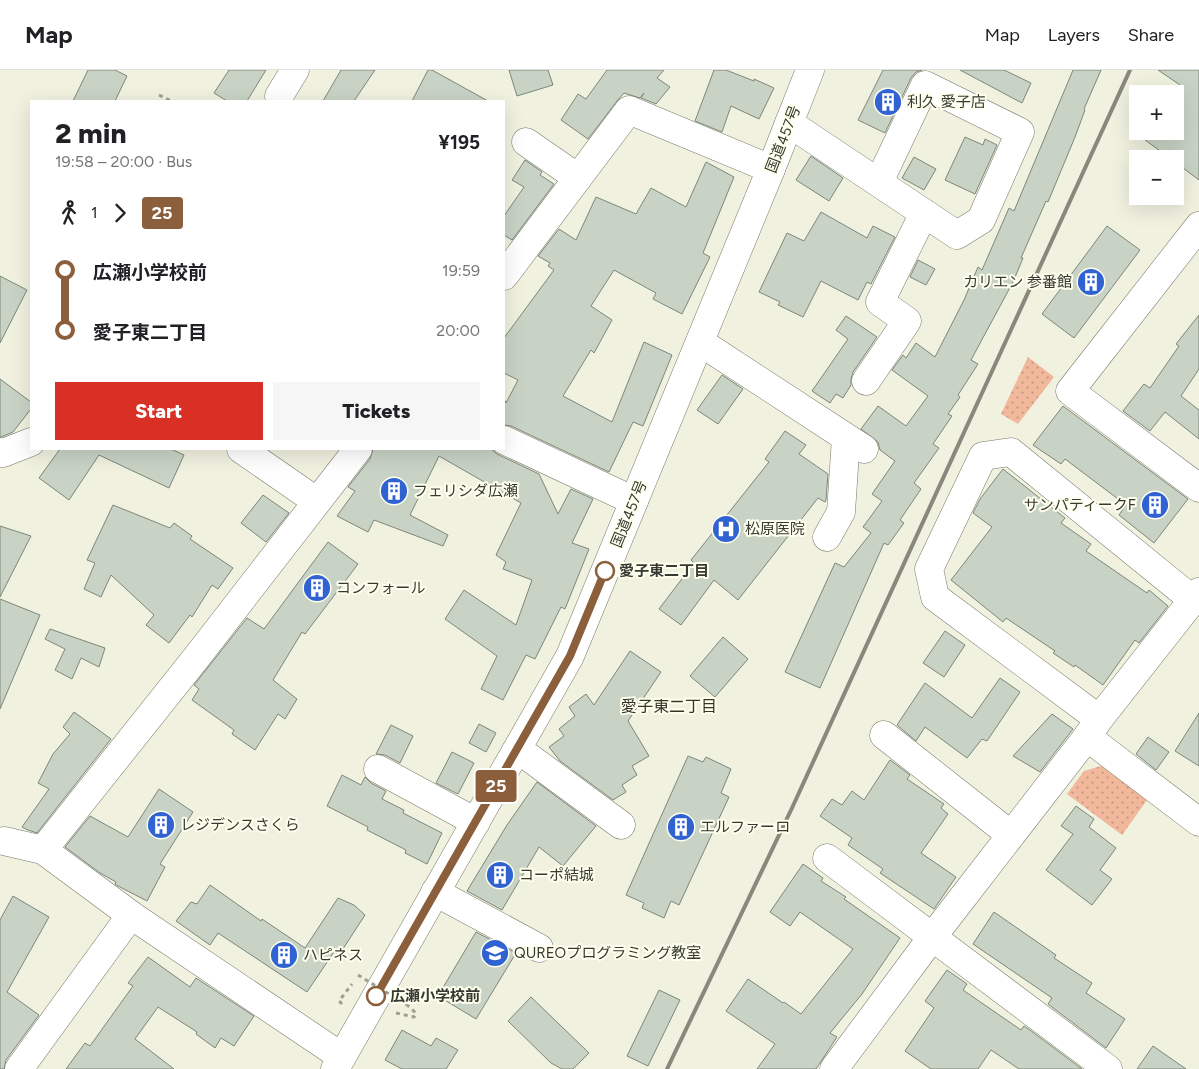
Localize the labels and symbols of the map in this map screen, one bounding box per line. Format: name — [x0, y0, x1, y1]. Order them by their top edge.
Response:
building icon: 利久 愛子店 — [873, 87, 903, 117]
place label: 利久 愛子店 — [907, 93, 986, 111]
street label: 国道457号 — [762, 103, 804, 175]
building icon: カリエン 参番館 — [1076, 267, 1106, 297]
place label: カリエン 参番館 — [963, 273, 1072, 291]
building icon: フェリシダ広瀬 — [379, 476, 409, 506]
street label: 国道457号 — [607, 478, 651, 550]
place label: フェリシダ広瀬 — [413, 482, 518, 500]
building icon: サンパティークF — [1140, 490, 1170, 520]
place label: サンパティークF — [1024, 496, 1136, 514]
hospital icon: 松原医院 — [711, 514, 741, 544]
place label: 松原医院 — [745, 520, 805, 538]
marker: 愛子東二丁目 — [595, 561, 615, 581]
place label: 愛子東二丁目 — [619, 562, 709, 580]
building icon: コンフォール — [302, 573, 332, 603]
place label: コンフォール — [336, 579, 426, 597]
district label: 愛子東二丁目 — [621, 697, 717, 716]
line badge: 25 — [474, 770, 518, 802]
building icon: レジデンスさくら — [146, 810, 176, 840]
building icon: エルファーロ — [666, 812, 696, 842]
place label: レジデンスさくら — [180, 816, 300, 834]
place label: エルファーロ — [700, 818, 790, 836]
building icon: コーポ結城 — [485, 860, 515, 890]
place label: コーポ結城 — [519, 866, 594, 884]
school or university icon: QUREOプログラミング教室 — [480, 938, 510, 968]
building icon: ハピネス — [269, 940, 299, 970]
place label: QUREOプログラミング教室 — [514, 944, 701, 962]
place label: ハピネス — [303, 946, 363, 964]
marker: 広瀬小学校前 — [366, 986, 386, 1006]
place label: 広瀬小学校前 — [390, 987, 480, 1005]

